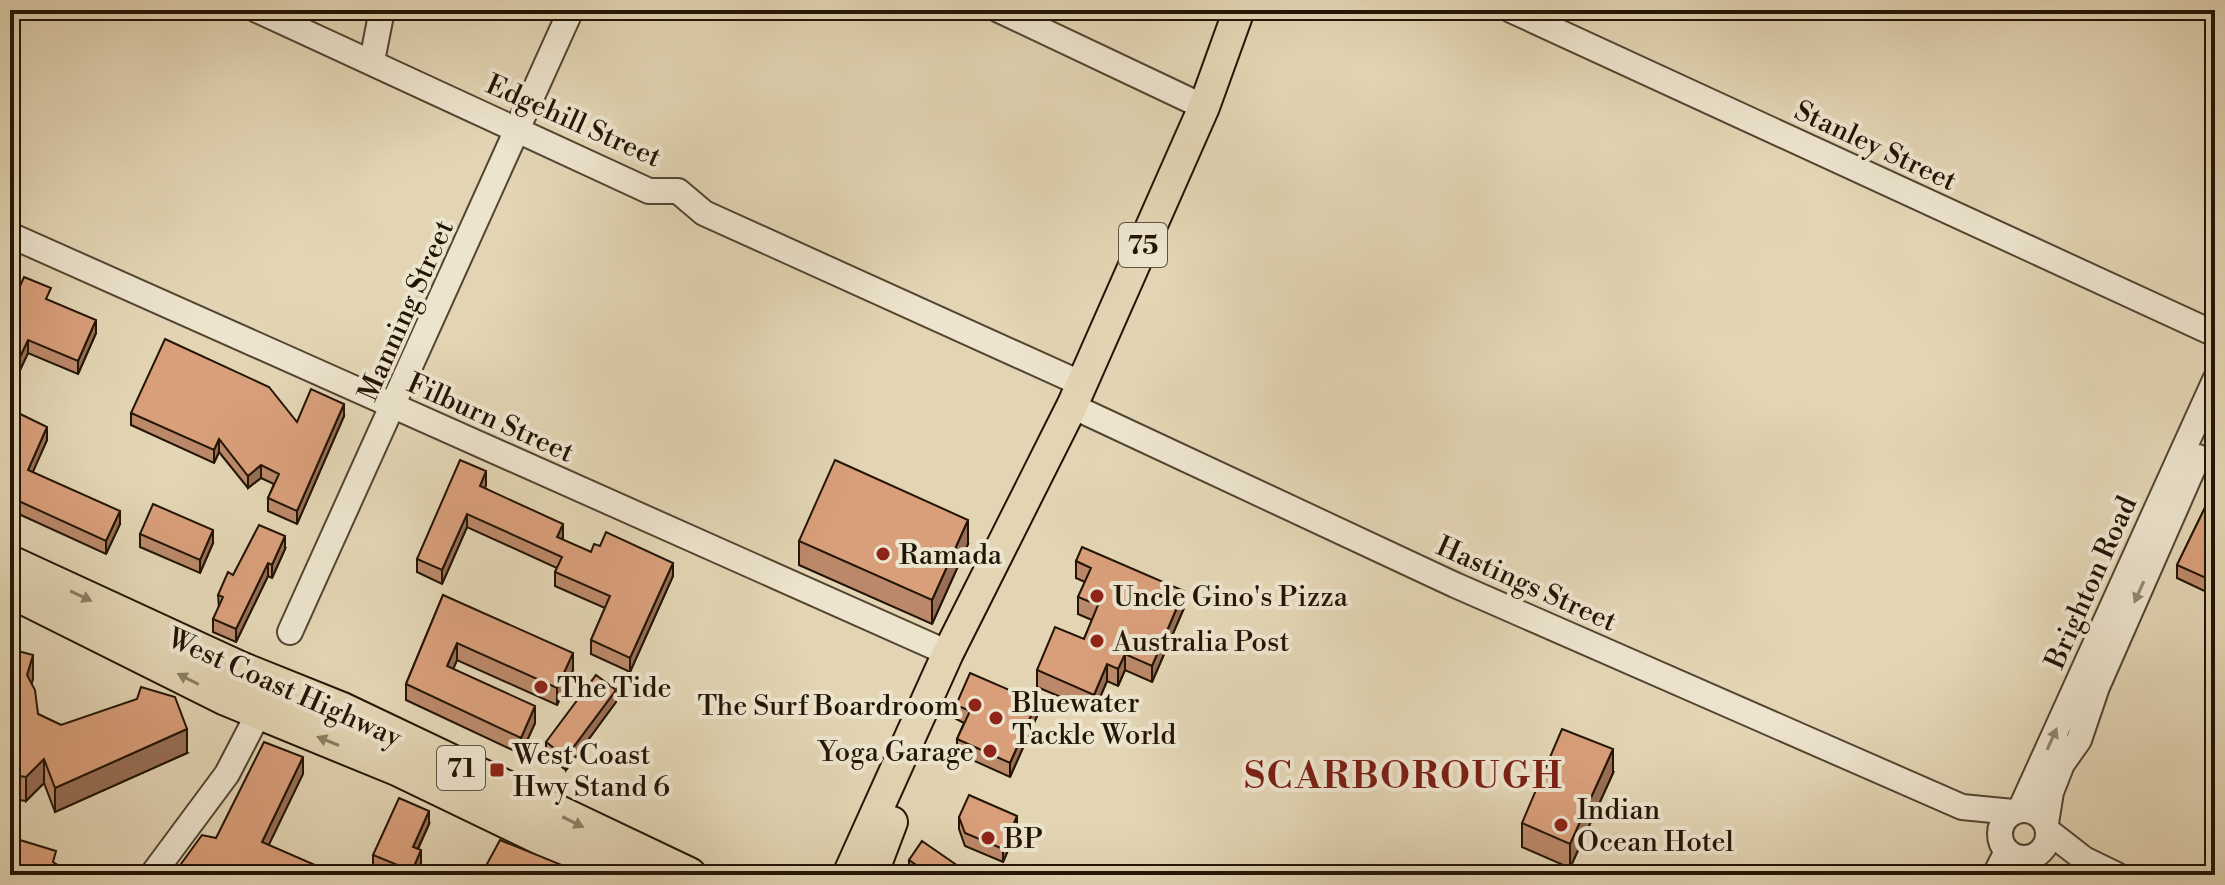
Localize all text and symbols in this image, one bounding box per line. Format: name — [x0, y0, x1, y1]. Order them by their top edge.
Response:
street label: Edgehill Street — [480, 67, 666, 176]
street label: Stanley Street — [1789, 94, 1962, 199]
street label: Manning Street — [351, 215, 462, 407]
road number: 75 — [1119, 223, 1167, 267]
street label: Filburn Street — [402, 366, 579, 471]
street label: Brighton Road — [2037, 491, 2145, 675]
street label: Hastings Street — [1431, 529, 1622, 640]
place label: Ramada — [899, 538, 1003, 573]
marker: Ramada — [874, 545, 892, 563]
place label: Uncle Gino's Pizza — [1113, 580, 1349, 615]
one-way arrow — [2132, 580, 2146, 604]
marker: Uncle Gino's Pizza — [1088, 587, 1106, 605]
one-way arrow — [69, 589, 92, 603]
street label: West Coast Highway — [161, 621, 407, 756]
place label: Australia Post — [1112, 625, 1289, 660]
marker: Australia Post — [1088, 632, 1106, 650]
place label: The Tide — [557, 671, 672, 706]
one-way arrow — [177, 673, 200, 686]
marker: The Tide — [532, 678, 550, 696]
place label: Bluewater Tackle World — [1011, 686, 1176, 753]
place label: The Surf Boardroom — [697, 689, 959, 724]
marker: The Surf Boardroom — [966, 696, 984, 714]
marker: Bluewater Tackle World — [987, 709, 1005, 727]
one-way arrow — [2046, 727, 2059, 750]
one-way arrow — [316, 734, 340, 747]
place label: Yoga Garage — [816, 735, 974, 770]
place label: West Coast Hwy Stand 6 — [512, 738, 670, 805]
marker: Yoga Garage — [981, 742, 999, 760]
road number: 71 — [437, 746, 485, 790]
district label: SCARBOROUGH — [1244, 755, 1564, 800]
marker: West Coast Hwy Stand 6 — [488, 761, 506, 779]
place label: Indian Ocean Hotel — [1577, 793, 1734, 860]
one-way arrow — [561, 815, 585, 829]
marker: Indian Ocean Hotel — [1552, 816, 1570, 834]
place label: BP — [1003, 822, 1043, 857]
marker: BP — [979, 829, 997, 847]

